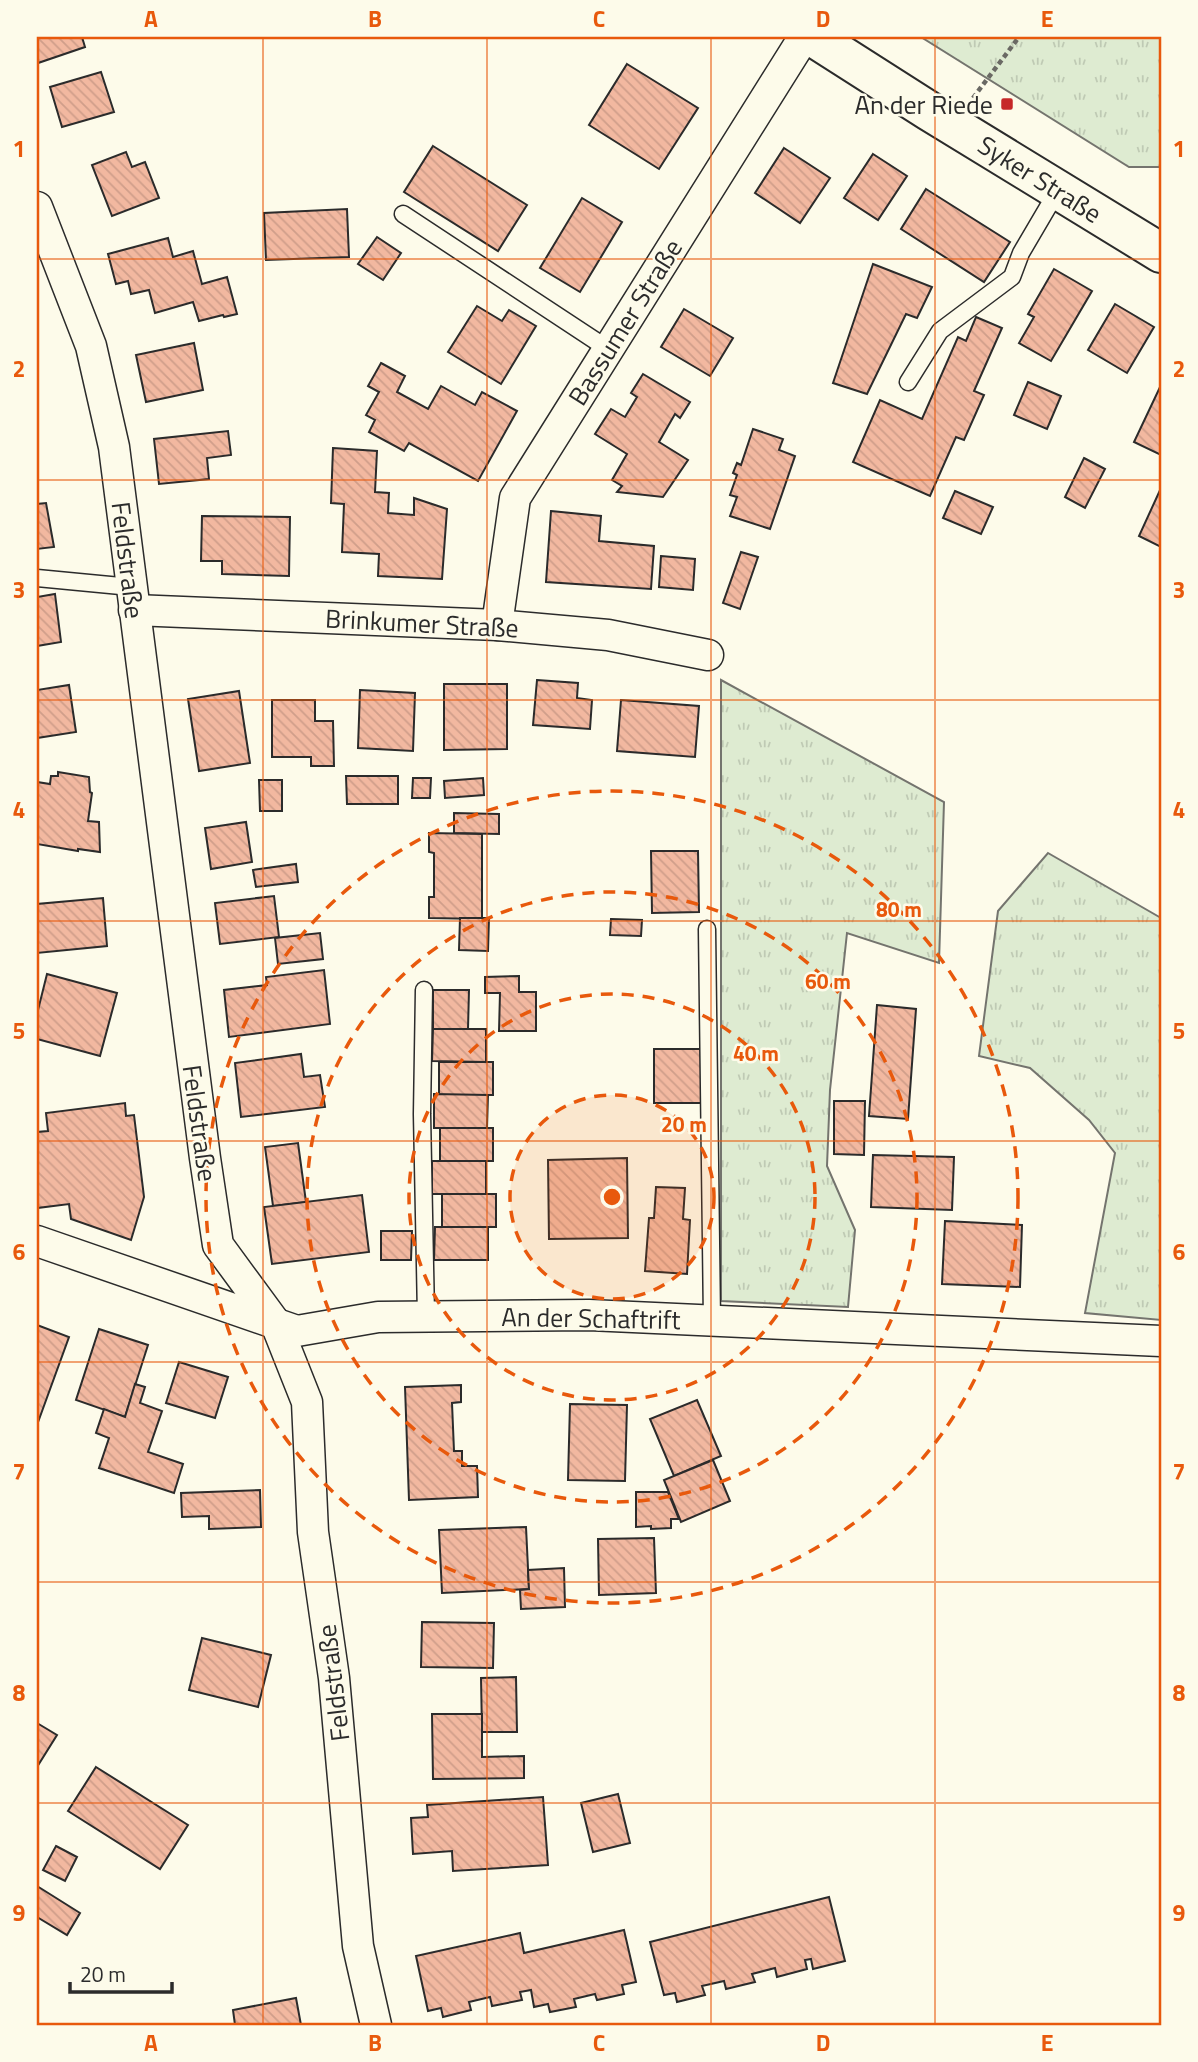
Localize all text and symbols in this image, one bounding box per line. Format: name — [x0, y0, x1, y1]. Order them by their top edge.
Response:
text: A — [144, 1, 158, 36]
text: B — [368, 1, 382, 36]
text: C — [593, 1, 605, 36]
text: D — [816, 1, 830, 36]
text: E — [1041, 1, 1053, 36]
place label: An der Riede — [854, 85, 993, 124]
marker: An der Riede — [999, 96, 1015, 112]
street label: Syker Straße — [971, 126, 1109, 232]
text: 1 — [13, 131, 25, 166]
text: 1 — [1173, 131, 1185, 166]
street label: Bassumer Straße — [558, 231, 692, 413]
text: 2 — [13, 351, 25, 386]
text: 2 — [1173, 351, 1185, 386]
street label: Feldstraße — [101, 499, 155, 621]
text: 3 — [13, 572, 25, 607]
text: 3 — [1173, 572, 1185, 607]
street label: Brinkumer Straße — [324, 598, 520, 648]
text: 4 — [13, 792, 25, 827]
text: 4 — [1173, 792, 1185, 827]
text: 80 m — [876, 893, 922, 925]
text: 60 m — [805, 965, 851, 997]
text: 5 — [13, 1013, 25, 1048]
text: 5 — [1173, 1013, 1185, 1048]
text: 40 m — [733, 1037, 779, 1069]
street label: Feldstraße — [173, 1062, 227, 1184]
text: 20 m — [661, 1108, 707, 1140]
centre of rings — [600, 1185, 624, 1209]
text: 6 — [13, 1234, 26, 1269]
text: 6 — [1173, 1234, 1186, 1269]
street label: An der Schaftrift — [501, 1297, 681, 1339]
text: 7 — [13, 1454, 25, 1489]
text: 7 — [1173, 1454, 1185, 1489]
street label: Feldstraße — [306, 1622, 360, 1744]
text: 8 — [13, 1675, 26, 1710]
text: 8 — [1173, 1675, 1186, 1710]
text: 9 — [13, 1895, 26, 1930]
text: 9 — [1173, 1895, 1186, 1930]
scale bar — [70, 1950, 172, 1994]
text: 20 m — [80, 1958, 126, 1990]
text: A — [144, 2025, 158, 2060]
text: B — [368, 2025, 382, 2060]
text: C — [593, 2025, 605, 2060]
text: D — [816, 2025, 830, 2060]
text: E — [1041, 2025, 1053, 2060]

